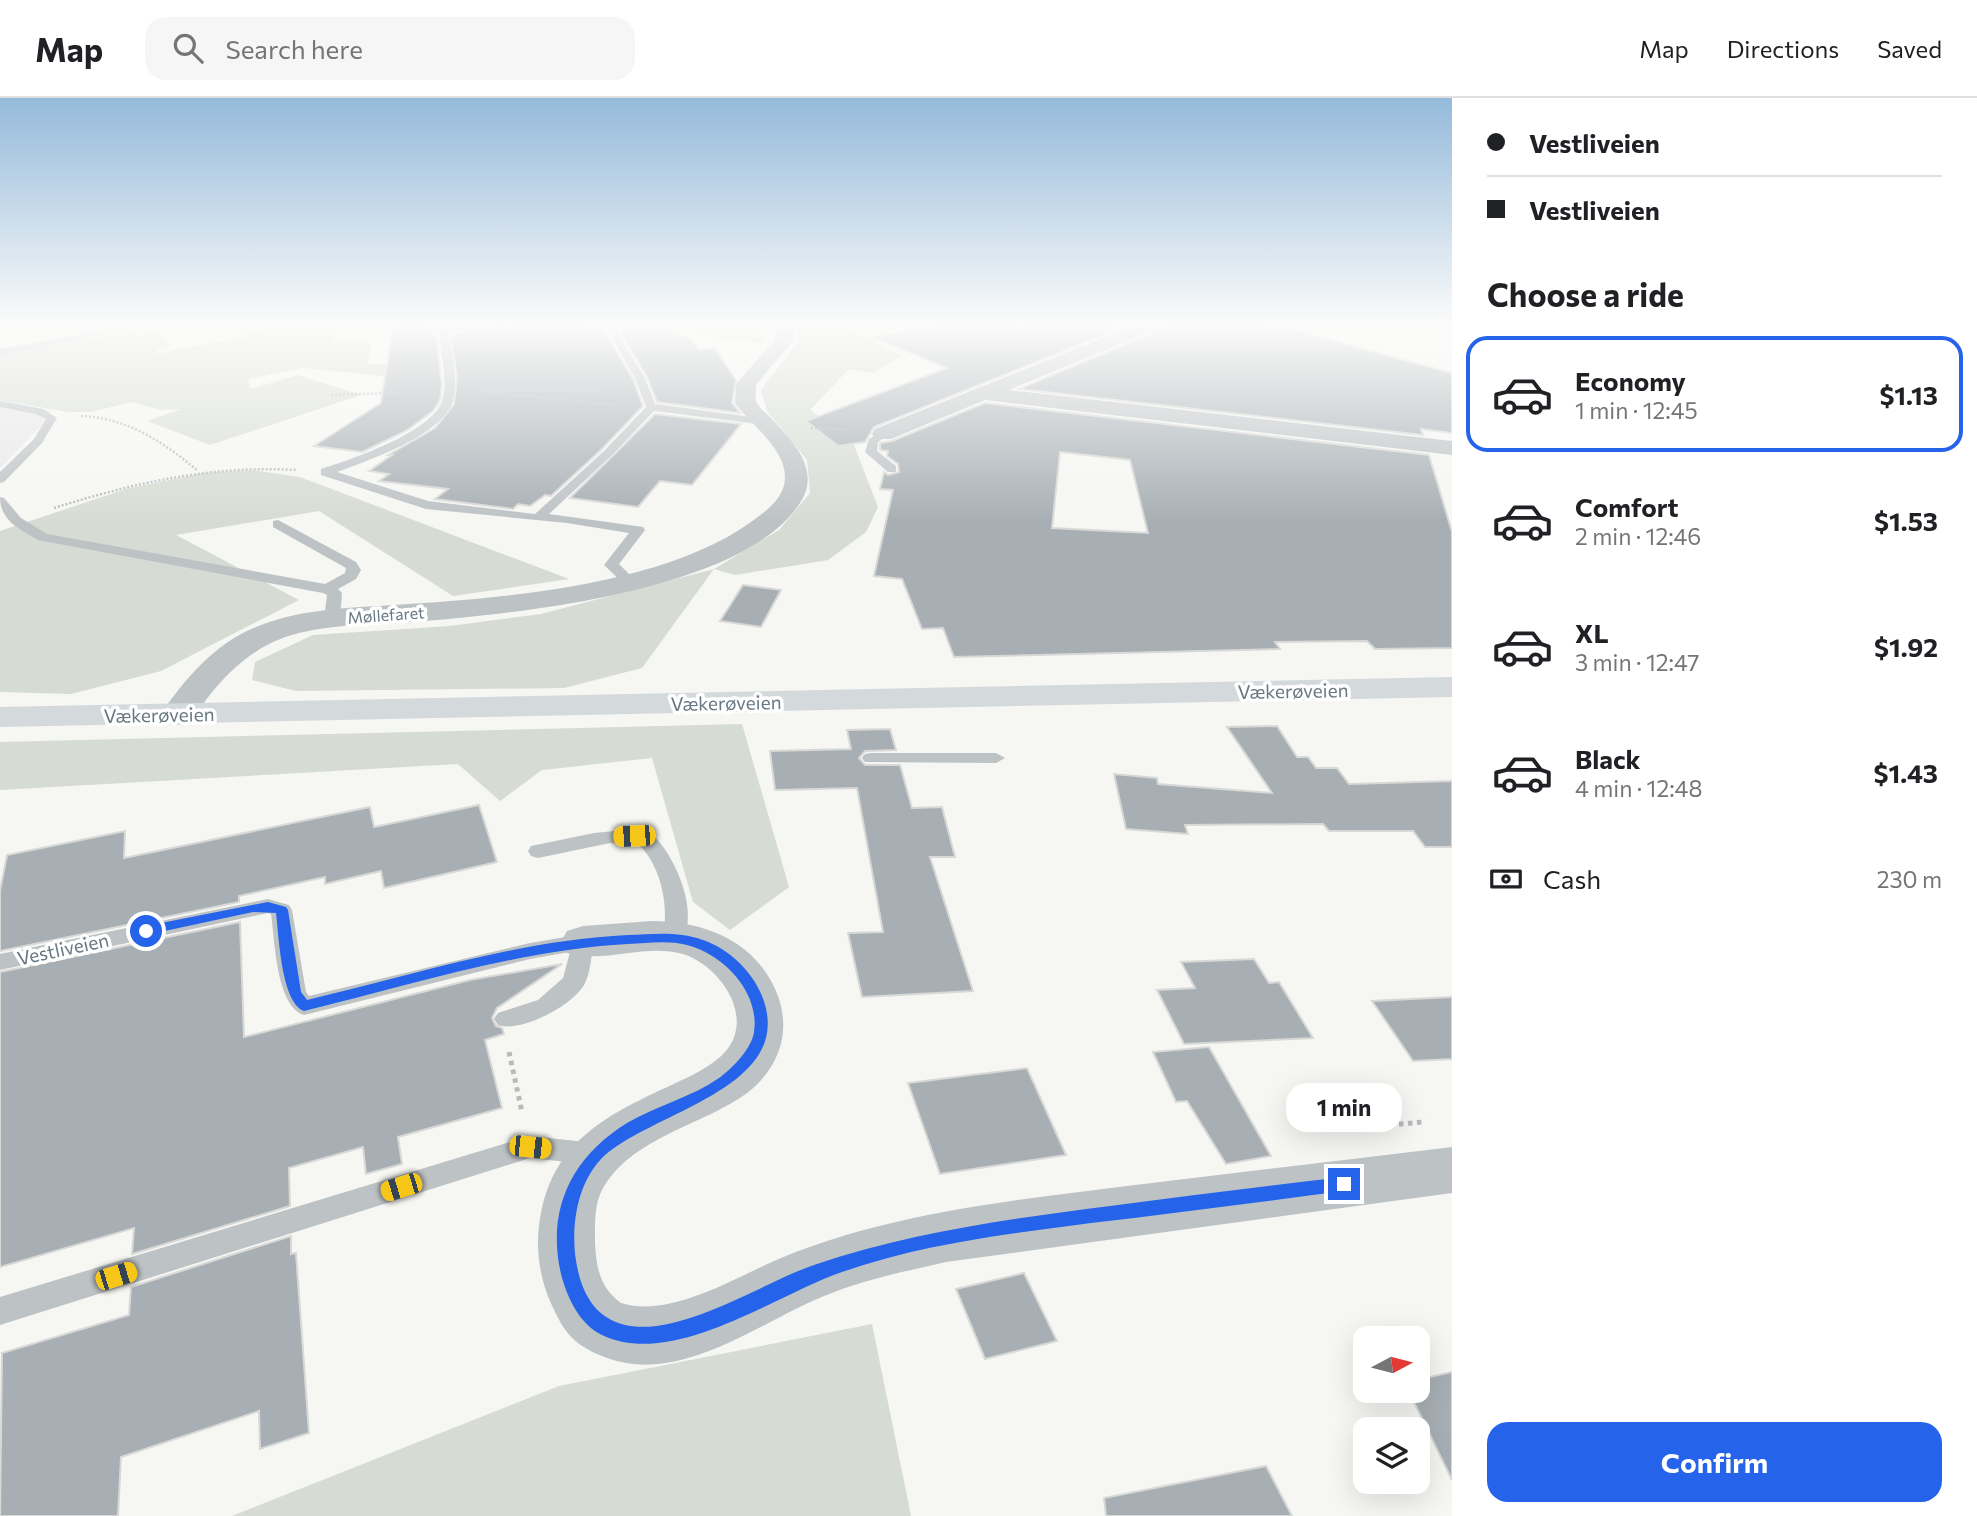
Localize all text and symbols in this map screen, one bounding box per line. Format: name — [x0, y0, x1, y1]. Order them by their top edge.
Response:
search box — [145, 17, 635, 80]
text: Map — [35, 28, 103, 69]
icon: search — [169, 29, 207, 67]
text: Search here — [225, 33, 363, 64]
text: Map — [1639, 34, 1689, 63]
text: Directions — [1727, 34, 1839, 63]
text: Saved — [1877, 34, 1942, 63]
text: Vestliveien — [1529, 127, 1660, 158]
text: Vestliveien — [1529, 194, 1660, 225]
text: Choose a ride — [1487, 274, 1684, 314]
icon: car — [1491, 363, 1554, 426]
text: Economy — [1575, 365, 1686, 396]
text: $1.13 — [1879, 379, 1938, 410]
text: 1 min · 12:45 — [1575, 396, 1698, 424]
icon: car — [1491, 489, 1554, 552]
text: Comfort — [1575, 491, 1678, 522]
text: $1.53 — [1874, 505, 1938, 536]
text: 2 min · 12:46 — [1575, 522, 1701, 550]
street label: Møllefaret — [347, 602, 425, 627]
icon: car — [1491, 615, 1554, 678]
text: XL — [1575, 617, 1609, 648]
text: $1.92 — [1874, 631, 1938, 662]
text: 3 min · 12:47 — [1575, 648, 1699, 676]
street label: Vækerøveien — [1237, 678, 1349, 703]
street label: Vækerøveien — [670, 690, 782, 715]
street label: Vækerøveien — [103, 702, 215, 727]
icon: car — [1491, 741, 1554, 804]
text: Black — [1575, 743, 1641, 774]
text: $1.43 — [1874, 757, 1938, 788]
text: 4 min · 12:48 — [1575, 774, 1702, 802]
car — [613, 825, 656, 847]
icon: cash — [1487, 860, 1525, 898]
text: Cash — [1543, 863, 1601, 894]
text: 230 m — [1877, 865, 1942, 893]
route start — [130, 915, 162, 947]
street label: Vestliveien — [15, 928, 111, 969]
callout: 1 min — [1286, 1082, 1402, 1132]
text: 1 min — [1317, 1093, 1371, 1121]
car — [509, 1134, 552, 1160]
route end — [1328, 1168, 1360, 1200]
car — [378, 1171, 425, 1203]
car — [93, 1260, 140, 1292]
north arrow — [1353, 1326, 1430, 1404]
map controls — [1353, 1326, 1430, 1494]
button: layers — [1353, 1417, 1430, 1494]
button: Confirm — [1487, 1422, 1942, 1502]

